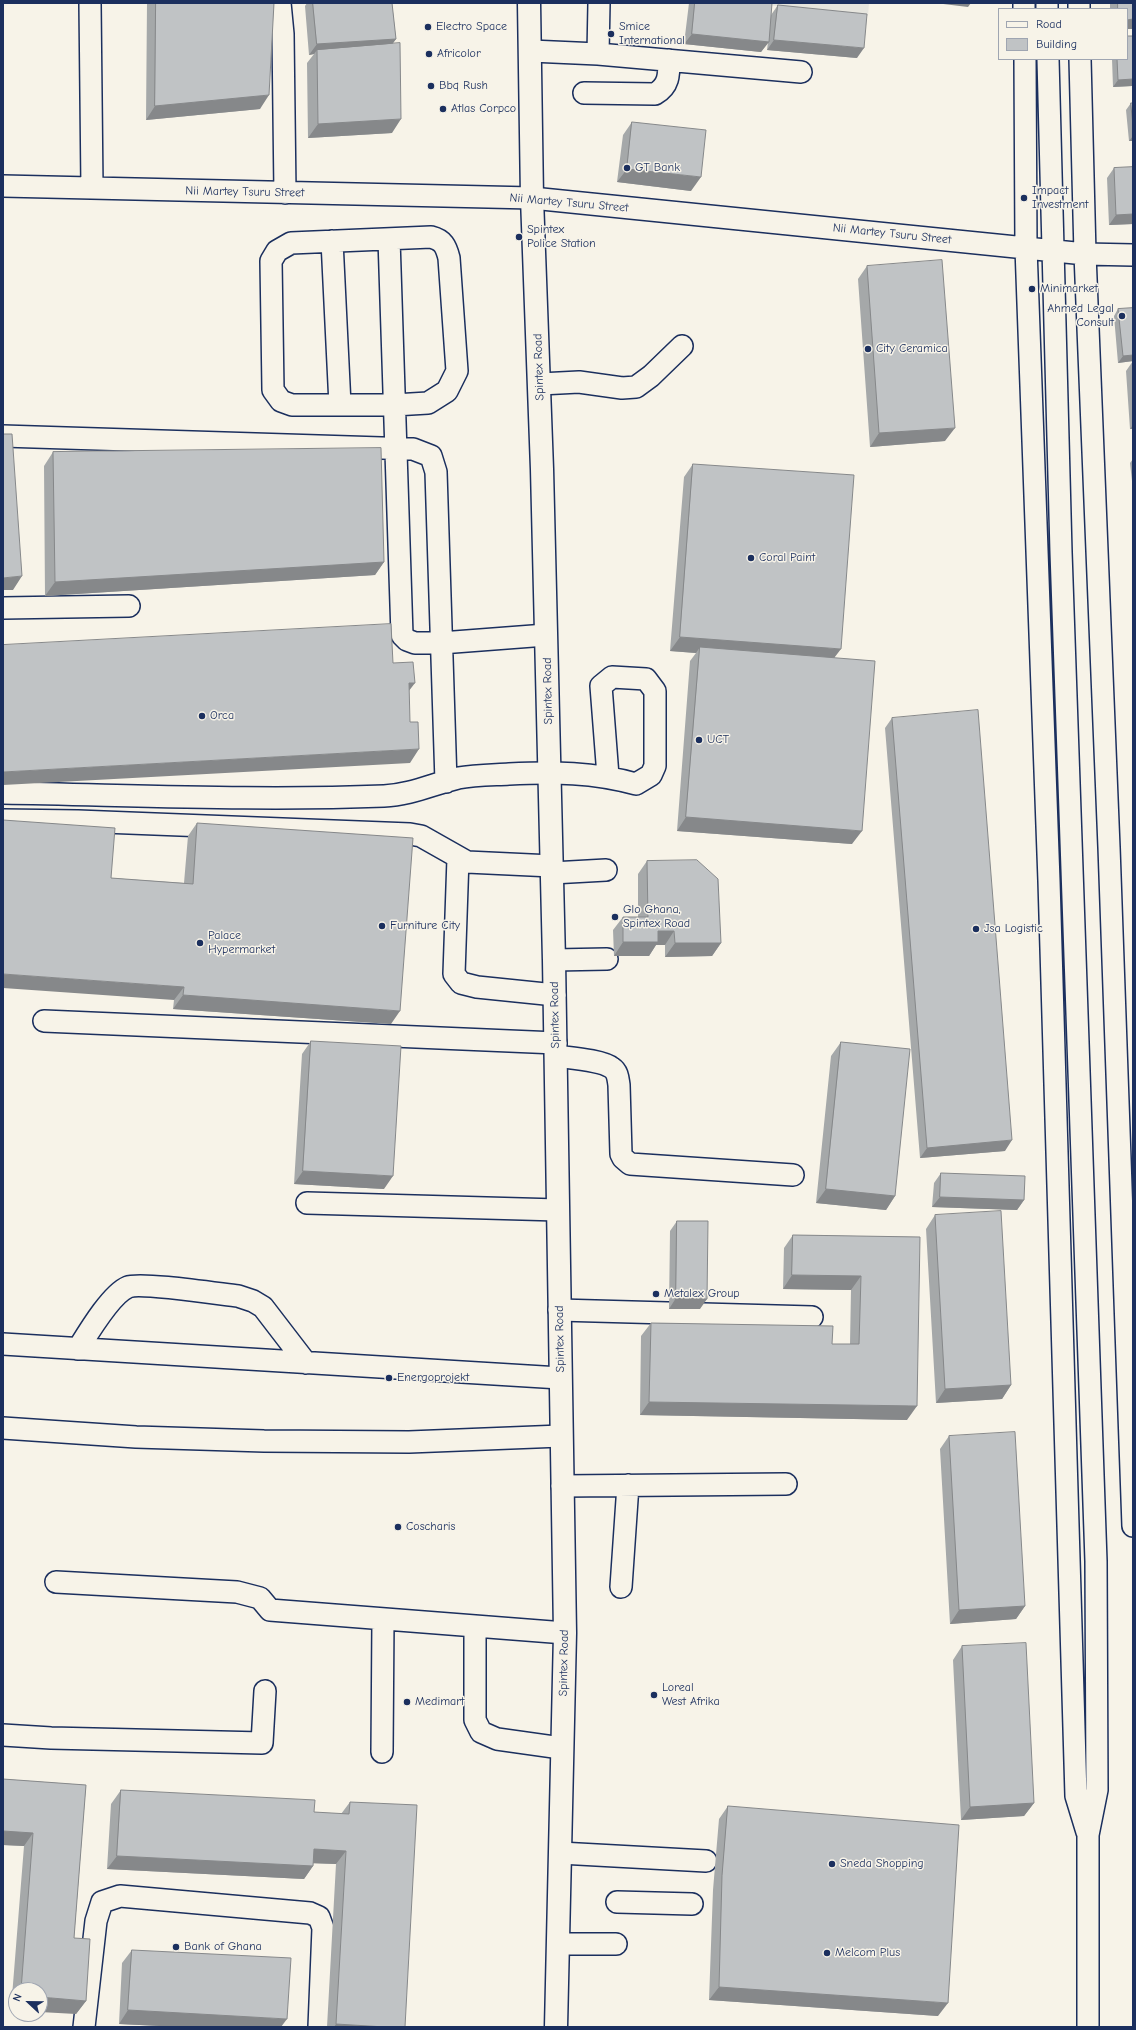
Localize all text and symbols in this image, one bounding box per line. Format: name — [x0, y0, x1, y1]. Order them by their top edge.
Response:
legend — [998, 8, 1128, 60]
text: Road — [1036, 17, 1062, 31]
place label: Electro Space — [436, 20, 507, 34]
place label: Smice International — [619, 20, 685, 48]
marker: Electro Space — [423, 22, 433, 32]
marker: Smice International — [606, 29, 616, 39]
text: Building — [1036, 37, 1077, 51]
place label: Africolor — [437, 47, 481, 61]
marker: Africolor — [424, 49, 434, 59]
place label: Bbq Rush — [439, 79, 488, 93]
marker: Bbq Rush — [426, 81, 436, 91]
place label: Atlas Corpco — [451, 102, 516, 116]
marker: Atlas Corpco — [438, 104, 448, 114]
place label: GT Bank — [635, 161, 680, 175]
marker: GT Bank — [622, 163, 632, 173]
street label: Nii Martey Tsuru Street — [185, 184, 305, 200]
place label: Impact Investment — [1032, 184, 1089, 212]
street label: Nii Martey Tsuru Street — [509, 191, 629, 215]
marker: Impact Investment — [1019, 193, 1029, 203]
street label: Nii Martey Tsuru Street — [832, 221, 952, 247]
place label: Spintex Police Station — [527, 223, 596, 251]
marker: Spintex Police Station — [514, 232, 524, 242]
place label: Minimarket — [1040, 282, 1098, 296]
marker: Minimarket — [1027, 284, 1037, 294]
place label: Ahmed Legal Consult — [1047, 302, 1114, 330]
marker: Ahmed Legal Consult — [1117, 311, 1127, 321]
street label: Spintex Road — [531, 333, 547, 401]
place label: City Ceramica — [876, 342, 948, 356]
marker: City Ceramica — [863, 344, 873, 354]
place label: Coral Paint — [759, 551, 815, 565]
marker: Coral Paint — [746, 553, 756, 563]
street label: Spintex Road — [540, 657, 556, 725]
place label: Orca — [210, 709, 234, 723]
marker: Orca — [197, 711, 207, 721]
place label: UCT — [707, 733, 729, 747]
marker: UCT — [694, 735, 704, 745]
place label: Glo Ghana, Spintex Road — [623, 903, 690, 931]
marker: Glo Ghana, Spintex Road — [610, 912, 620, 922]
place label: Furniture City — [390, 919, 460, 933]
marker: Furniture City — [377, 921, 387, 931]
place label: Jsa Logistic — [984, 922, 1043, 936]
marker: Jsa Logistic — [971, 924, 981, 934]
place label: Palace Hypermarket — [208, 929, 275, 957]
marker: Palace Hypermarket — [195, 938, 205, 948]
street label: Spintex Road — [547, 981, 563, 1049]
place label: Metalex Group — [664, 1287, 740, 1301]
marker: Metalex Group — [651, 1289, 661, 1299]
street label: Spintex Road — [552, 1305, 568, 1373]
place label: Energoprojekt — [397, 1371, 469, 1385]
marker: Energoprojekt — [384, 1373, 394, 1383]
place label: Coscharis — [406, 1520, 455, 1534]
marker: Coscharis — [393, 1522, 403, 1532]
street label: Spintex Road — [556, 1629, 572, 1697]
place label: Loreal West Afrika — [662, 1681, 720, 1709]
marker: Loreal West Afrika — [649, 1690, 659, 1700]
place label: Medimart — [415, 1695, 464, 1709]
marker: Medimart — [402, 1697, 412, 1707]
place label: Sneda Shopping — [840, 1857, 924, 1871]
marker: Sneda Shopping — [827, 1859, 837, 1869]
place label: Bank of Ghana — [184, 1940, 262, 1954]
marker: Bank of Ghana — [171, 1942, 181, 1952]
place label: Melcom Plus — [835, 1946, 900, 1960]
marker: Melcom Plus — [822, 1948, 832, 1958]
north arrow — [8, 1982, 48, 2022]
text: N — [10, 1992, 25, 2003]

